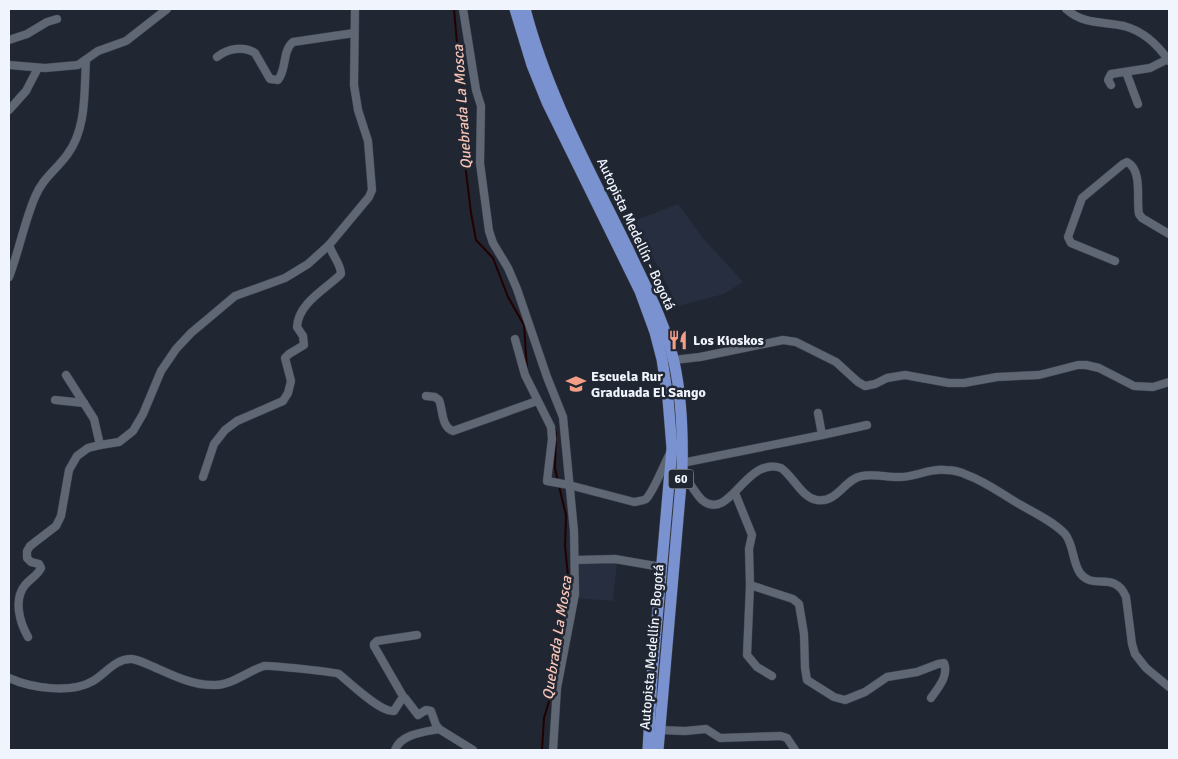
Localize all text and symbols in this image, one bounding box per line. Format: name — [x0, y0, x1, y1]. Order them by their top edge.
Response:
water label: Quebrada La Mosca — [449, 44, 475, 170]
street label: Autopista Medellín - Bogotá — [593, 155, 679, 313]
restaurant icon: Los Kioskos — [667, 329, 689, 351]
place label: Los Kioskos — [693, 332, 764, 349]
place label: Escuela Rur Graduada El Sango — [591, 368, 706, 401]
school or university icon: Escuela Rur Graduada El Sango — [565, 373, 587, 395]
road number: 60 — [668, 469, 694, 488]
street label: Autopista Medellín - Bogotá — [636, 564, 668, 730]
water label: Quebrada La Mosca — [538, 575, 576, 701]

